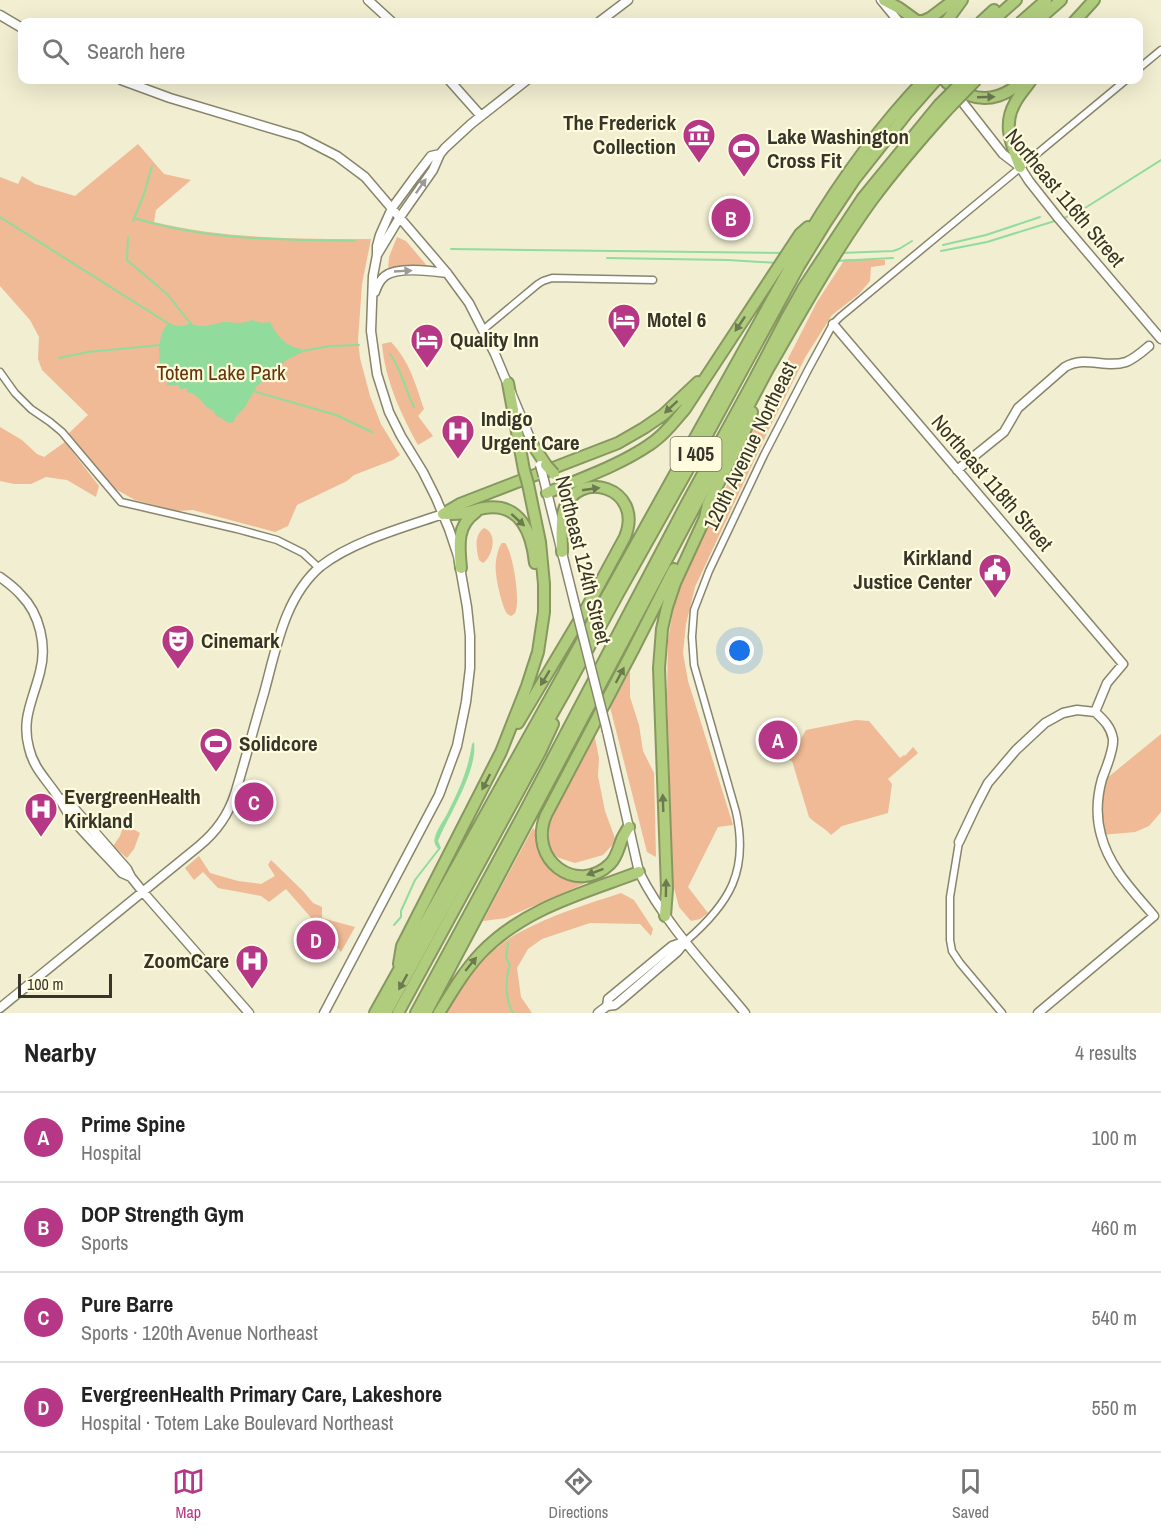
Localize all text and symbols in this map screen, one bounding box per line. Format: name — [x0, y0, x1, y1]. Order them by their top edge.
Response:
search box — [18, 18, 1143, 84]
icon: search — [39, 35, 72, 68]
text: Search here — [87, 36, 185, 66]
one-way arrow — [977, 92, 996, 101]
place label: The Frederick Collection — [563, 108, 676, 161]
museum icon: The Frederick Collection — [681, 117, 717, 164]
place label: Lake Washington Cross Fit — [767, 122, 909, 175]
street label: Northeast 116th Street — [999, 122, 1132, 273]
sports icon: Lake Washington Cross Fit — [726, 131, 762, 178]
one-way arrow — [415, 179, 427, 195]
pin: B — [712, 196, 750, 240]
one-way arrow — [393, 267, 412, 276]
hotel icon: Motel 6 — [606, 302, 642, 349]
place label: Motel 6 — [647, 305, 706, 334]
one-way arrow — [735, 316, 746, 332]
hotel icon: Quality Inn — [409, 322, 445, 369]
place label: Quality Inn — [450, 325, 539, 354]
street label: 120th Avenue Northeast — [696, 356, 803, 535]
park label: Totem Lake Park — [156, 358, 286, 387]
one-way arrow — [664, 400, 679, 414]
place label: Indigo Urgent Care — [481, 404, 580, 457]
street label: Northeast 118th Street — [925, 408, 1060, 557]
hospital icon: Indigo Urgent Care — [440, 413, 476, 460]
road number: I 405 — [670, 437, 722, 471]
street label: Northeast 124th Street — [548, 472, 619, 648]
one-way arrow — [582, 484, 601, 493]
one-way arrow — [510, 513, 526, 526]
place label: Kirkland Justice Center — [853, 543, 972, 596]
public building icon: Kirkland Justice Center — [977, 552, 1013, 599]
theatre icon: Cinemark — [160, 623, 196, 670]
place label: Cinemark — [201, 626, 280, 655]
your location — [725, 636, 754, 665]
one-way arrow — [615, 666, 625, 683]
one-way arrow — [540, 670, 551, 686]
pin: A — [758, 718, 798, 762]
sports icon: Solidcore — [198, 726, 234, 773]
place label: Solidcore — [239, 729, 317, 758]
one-way arrow — [481, 774, 490, 791]
pin: C — [234, 780, 274, 824]
place label: EvergreenHealth Kirkland — [64, 782, 201, 835]
hospital icon: EvergreenHealth Kirkland — [23, 791, 59, 838]
one-way arrow — [658, 793, 668, 812]
one-way arrow — [586, 867, 604, 877]
one-way arrow — [662, 879, 671, 898]
pin: D — [296, 918, 336, 962]
hospital icon: ZoomCare — [234, 943, 270, 990]
place label: ZoomCare — [144, 946, 229, 975]
one-way arrow — [465, 956, 478, 972]
scale bar — [18, 971, 112, 998]
text: 100 m — [27, 973, 63, 995]
one-way arrow — [398, 974, 408, 991]
text: Nearby — [24, 1035, 96, 1070]
text: 4 results — [1075, 1039, 1137, 1066]
text: Prime Spine — [81, 1109, 185, 1139]
text: A — [38, 1124, 49, 1151]
text: 100 m — [1091, 1124, 1137, 1151]
text: Hospital — [81, 1139, 141, 1166]
text: DOP Strength Gym — [81, 1199, 244, 1229]
text: B — [38, 1214, 49, 1241]
text: 460 m — [1091, 1214, 1137, 1241]
text: Sports — [81, 1229, 128, 1256]
text: Pure Barre — [81, 1289, 173, 1319]
text: C — [38, 1304, 49, 1331]
text: 540 m — [1091, 1304, 1137, 1331]
text: Sports · 120th Avenue Northeast — [81, 1319, 318, 1346]
text: EvergreenHealth Primary Care, Lakeshore — [81, 1379, 442, 1409]
text: D — [38, 1394, 49, 1421]
text: 550 m — [1091, 1394, 1137, 1421]
text: Hospital · Totem Lake Boulevard Northeast — [81, 1409, 393, 1436]
tab: Map — [172, 1465, 205, 1523]
tab: Directions — [548, 1465, 608, 1523]
tab: Saved — [952, 1465, 989, 1523]

